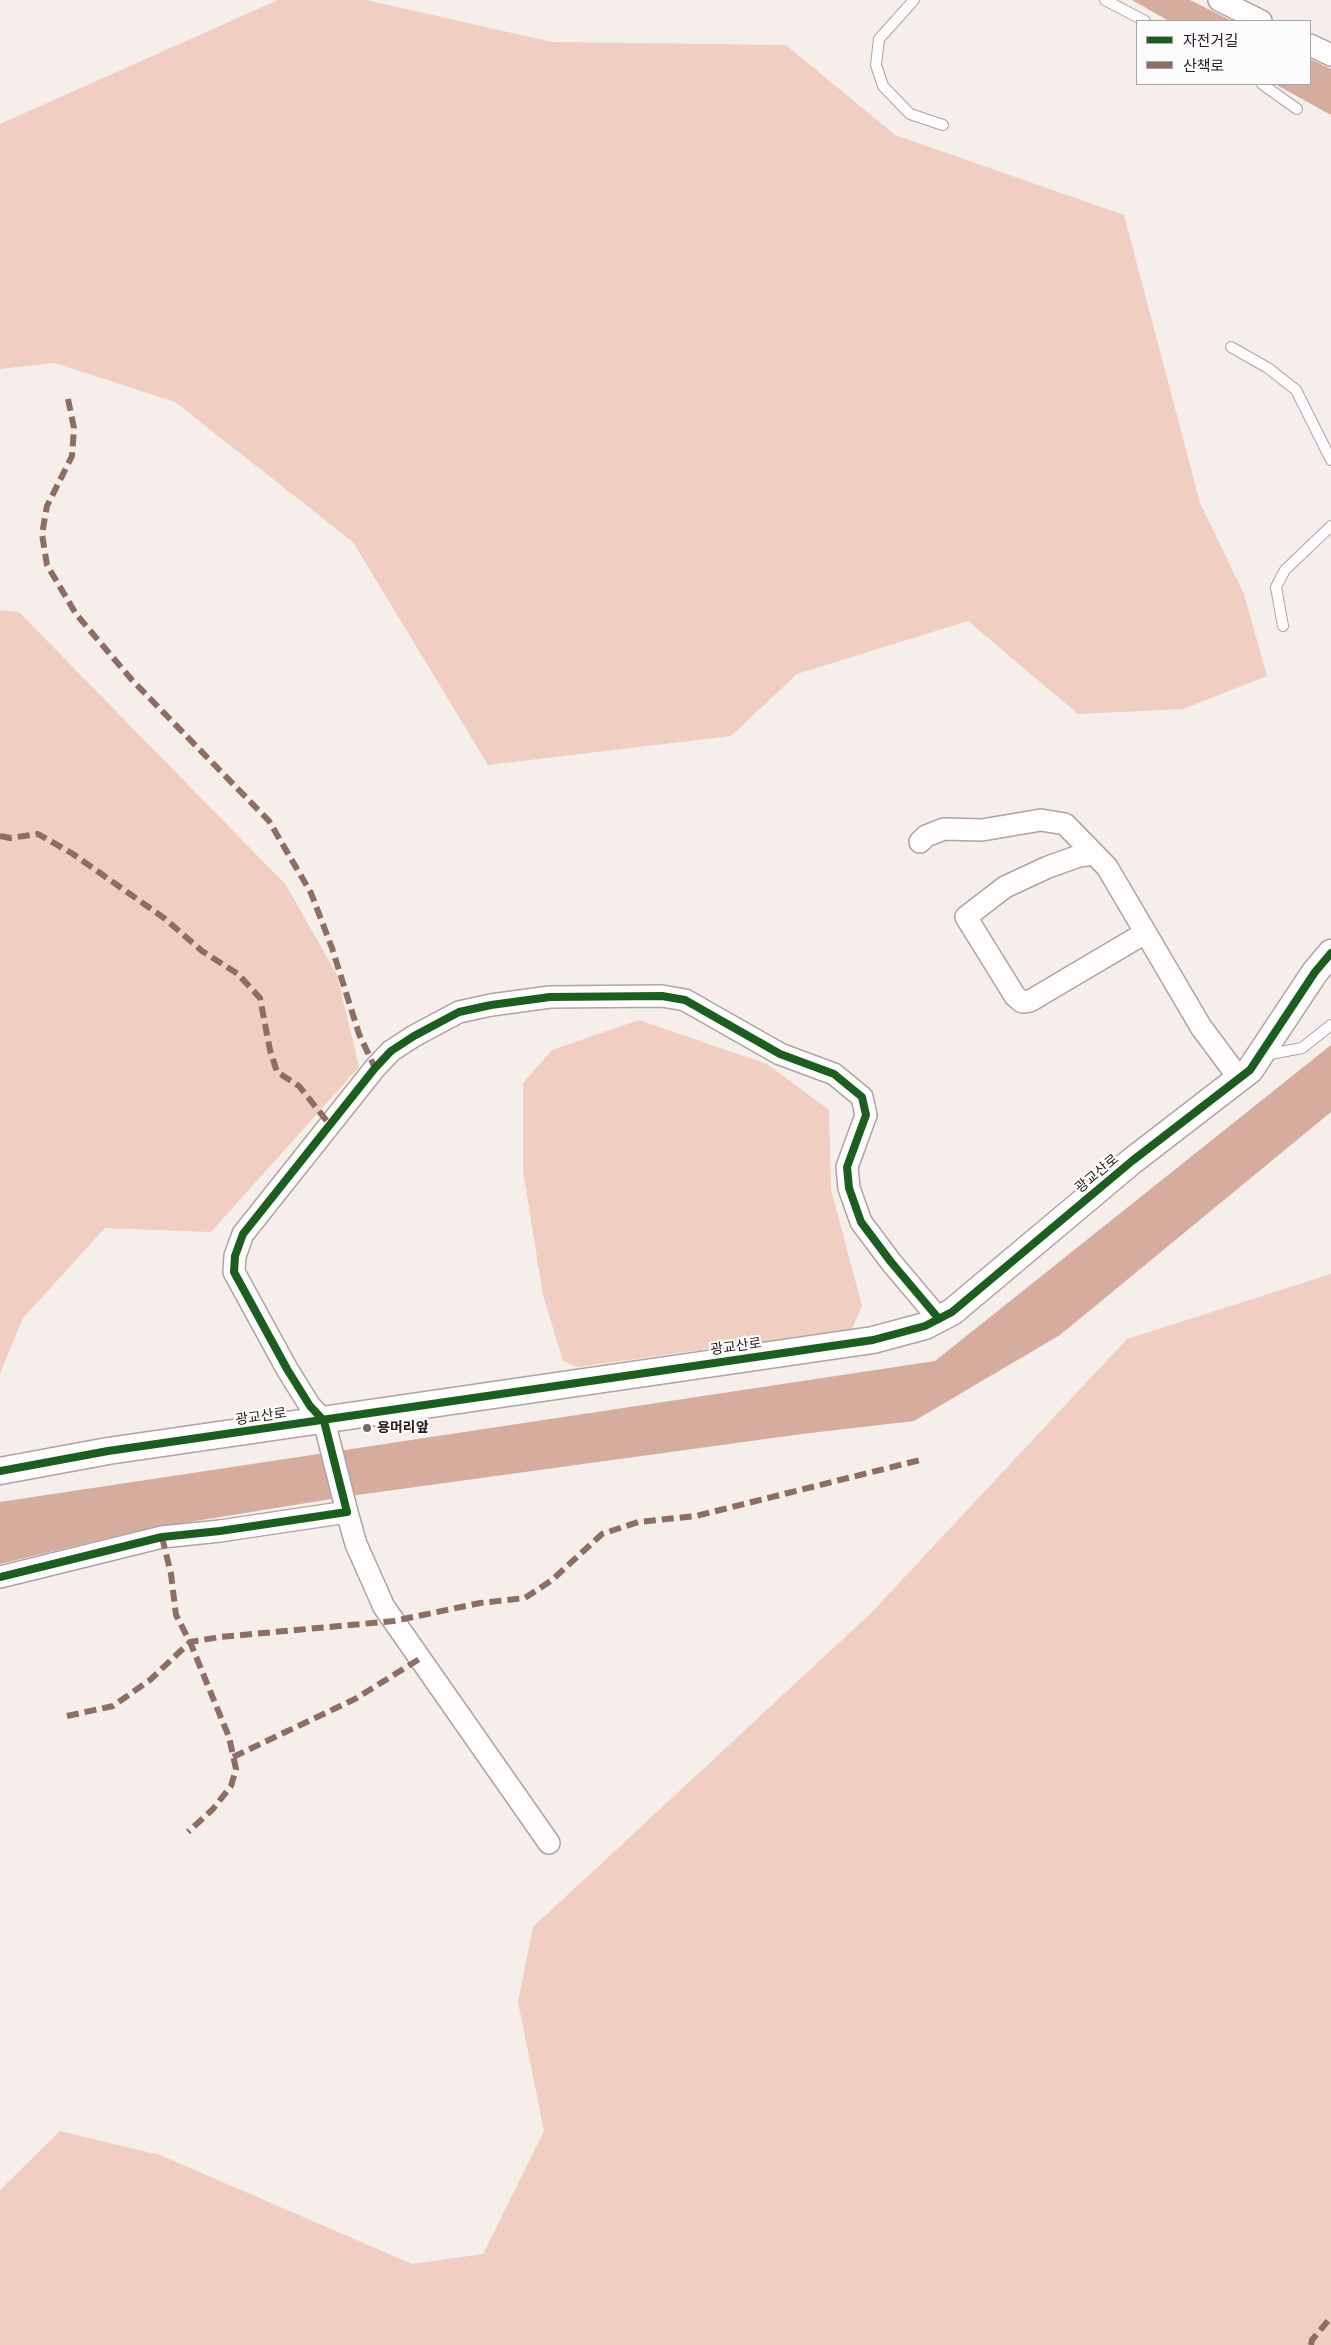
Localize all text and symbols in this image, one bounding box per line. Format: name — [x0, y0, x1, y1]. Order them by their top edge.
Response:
legend — [1136, 20, 1311, 85]
text: 자전거길 — [1183, 32, 1238, 50]
text: 산책로 — [1183, 57, 1224, 75]
street label: 광교산로 — [1072, 1151, 1122, 1197]
street label: 광교산로 — [709, 1335, 763, 1359]
street label: 광교산로 — [234, 1405, 288, 1429]
place label: 용머리앞 — [377, 1420, 429, 1436]
marker: 용머리앞 — [361, 1422, 373, 1434]

